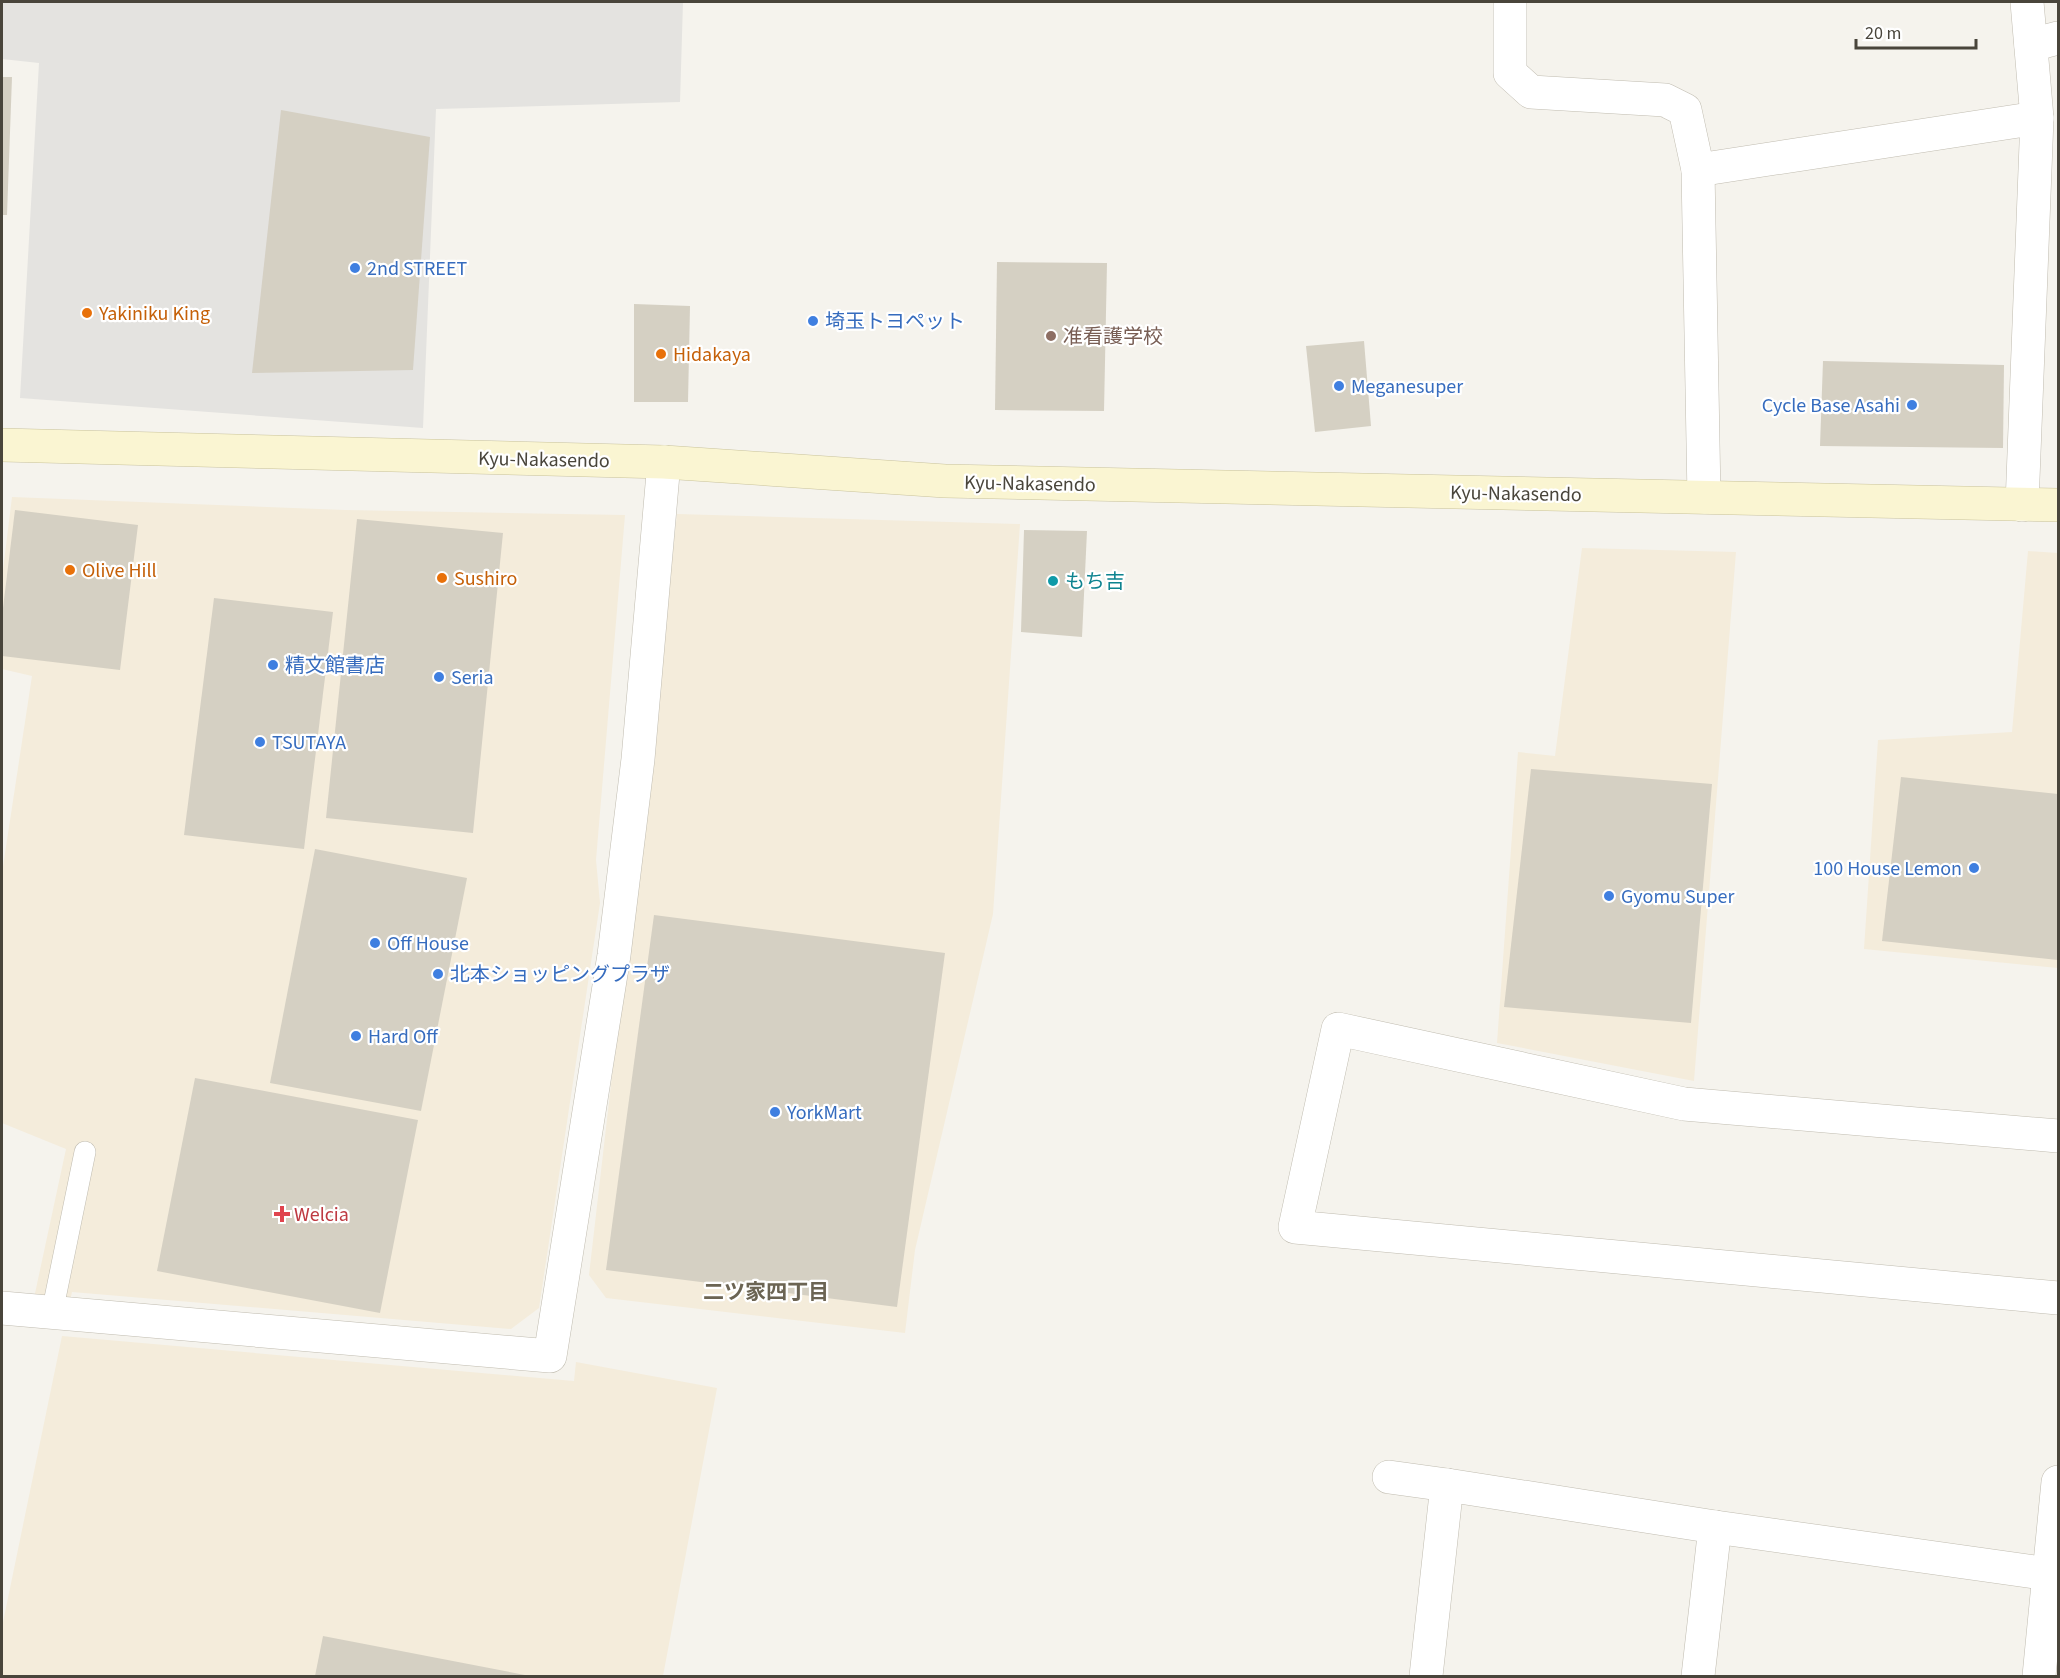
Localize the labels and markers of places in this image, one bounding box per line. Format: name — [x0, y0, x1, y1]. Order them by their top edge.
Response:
place label: 2nd STREET — [367, 255, 467, 283]
marker: 2nd STREET — [348, 261, 362, 275]
place label: Yakiniku King — [98, 300, 210, 328]
marker: Yakiniku King — [80, 306, 94, 320]
place label: 埼玉トヨペット — [825, 308, 965, 336]
marker: 埼玉トヨペット — [806, 314, 820, 328]
place label: 准看護学校 — [1063, 323, 1163, 351]
marker: 准看護学校 — [1044, 329, 1058, 343]
place label: Hidakaya — [673, 341, 751, 369]
marker: Hidakaya — [654, 347, 668, 361]
place label: Meganesuper — [1351, 373, 1463, 401]
marker: Meganesuper — [1332, 379, 1346, 393]
place label: Cycle Base Asahi — [1762, 392, 1900, 420]
marker: Cycle Base Asahi — [1905, 398, 1919, 412]
place label: Olive Hill — [82, 557, 157, 585]
marker: Olive Hill — [63, 563, 77, 577]
place label: Sushiro — [454, 565, 517, 593]
place label: もち吉 — [1065, 568, 1125, 596]
marker: Sushiro — [435, 571, 449, 585]
marker: もち吉 — [1046, 574, 1060, 588]
place label: 精文館書店 — [285, 652, 385, 680]
marker: 精文館書店 — [266, 658, 280, 672]
place label: Seria — [451, 664, 494, 692]
marker: Seria — [432, 670, 446, 684]
place label: TSUTAYA — [272, 729, 346, 757]
marker: TSUTAYA — [253, 735, 267, 749]
place label: 100 House Lemon — [1813, 855, 1962, 883]
marker: 100 House Lemon — [1967, 861, 1981, 875]
place label: Gyomu Super — [1621, 883, 1734, 911]
marker: Gyomu Super — [1602, 889, 1616, 903]
place label: Off House — [387, 930, 469, 958]
marker: Off House — [368, 936, 382, 950]
place label: 北本ショッピングプラザ — [450, 961, 670, 989]
marker: 北本ショッピングプラザ — [431, 967, 445, 981]
place label: Hard Off — [368, 1023, 439, 1051]
marker: Hard Off — [349, 1029, 363, 1043]
place label: YorkMart — [786, 1099, 862, 1127]
marker: YorkMart — [768, 1105, 782, 1119]
place label: Welcia — [294, 1201, 349, 1229]
marker: Welcia — [275, 1207, 289, 1221]

